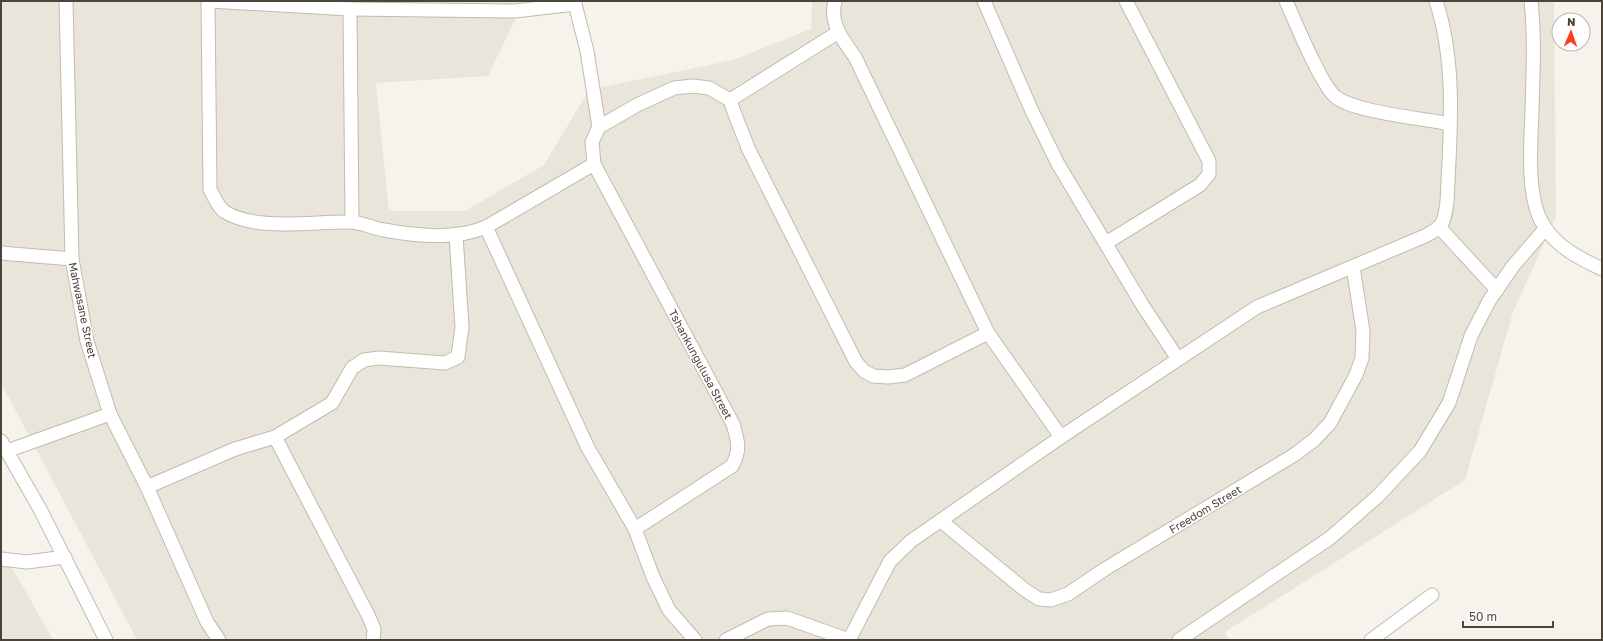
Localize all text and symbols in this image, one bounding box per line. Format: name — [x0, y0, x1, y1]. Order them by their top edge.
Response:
north arrow — [1551, 12, 1591, 52]
text: N — [1567, 15, 1576, 28]
street label: Mahwasane Street — [66, 261, 100, 359]
street label: Tshankungulusa Street — [667, 307, 735, 421]
street label: Freedom Street — [1167, 482, 1243, 536]
scale bar — [1463, 603, 1553, 629]
text: 50 m — [1469, 609, 1497, 624]

